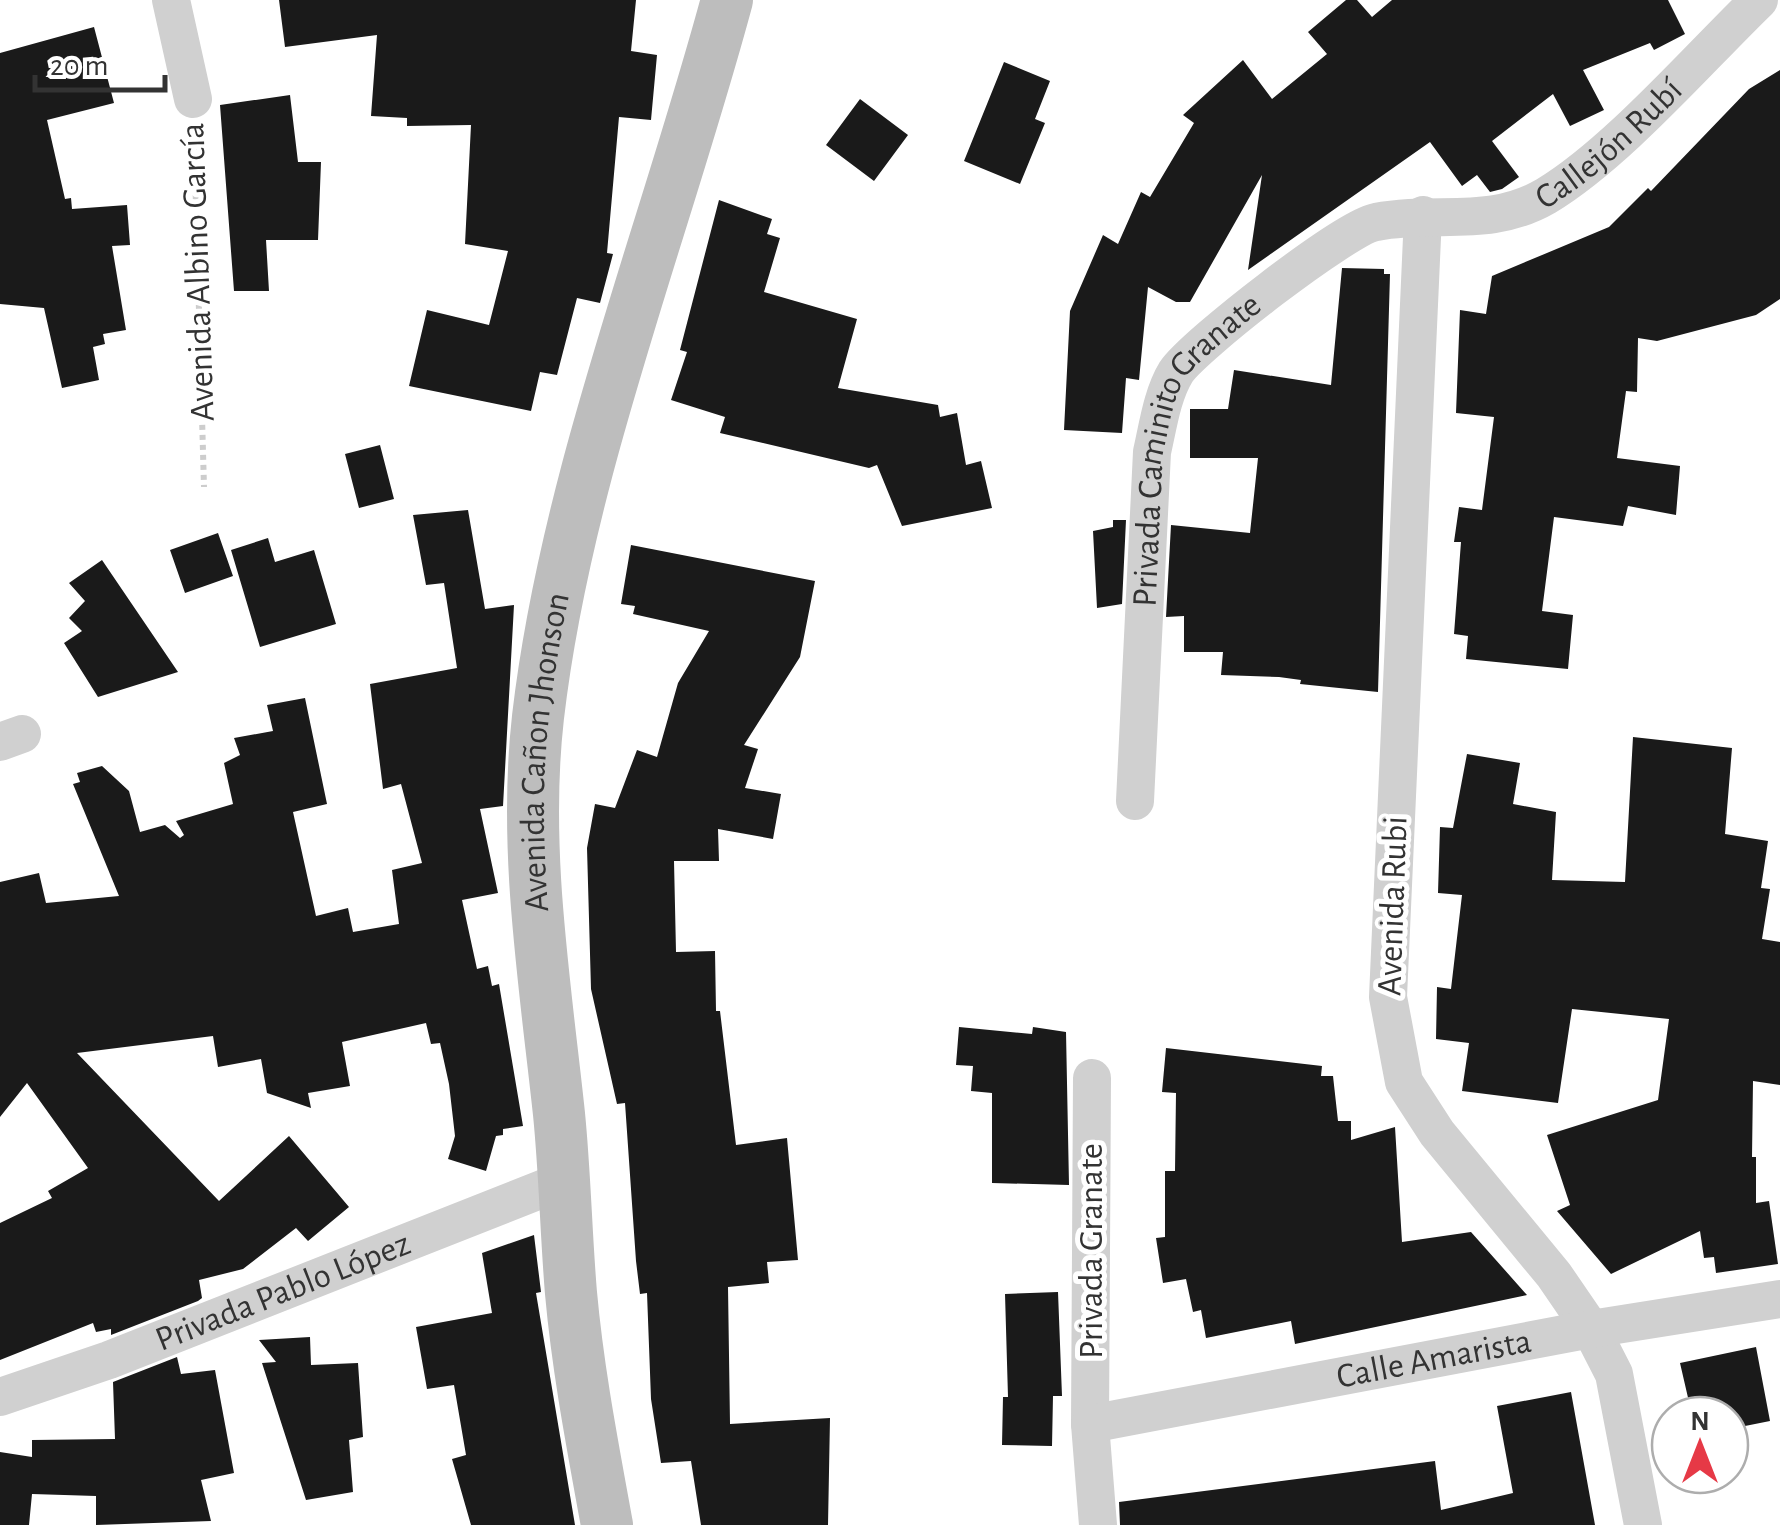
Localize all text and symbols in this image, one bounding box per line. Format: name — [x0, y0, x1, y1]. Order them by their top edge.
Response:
scale bar — [35, 30, 165, 92]
text: 20 m — [50, 51, 108, 81]
street label: Callejón Rubí — [1529, 71, 1689, 216]
street label: Avenida Albino García — [175, 122, 221, 422]
street label: Privada Caminito Granate — [1127, 287, 1267, 608]
street label: Avenida Cañon Jhonson — [515, 589, 575, 913]
street label: Avenida Rubi — [1372, 816, 1414, 996]
street label: Privada Granate — [1074, 1143, 1109, 1359]
street label: Privada Pablo López — [151, 1225, 415, 1357]
street label: Calle Amarista — [1334, 1323, 1534, 1394]
north arrow — [1650, 1395, 1750, 1495]
text: N — [1690, 1408, 1710, 1436]

